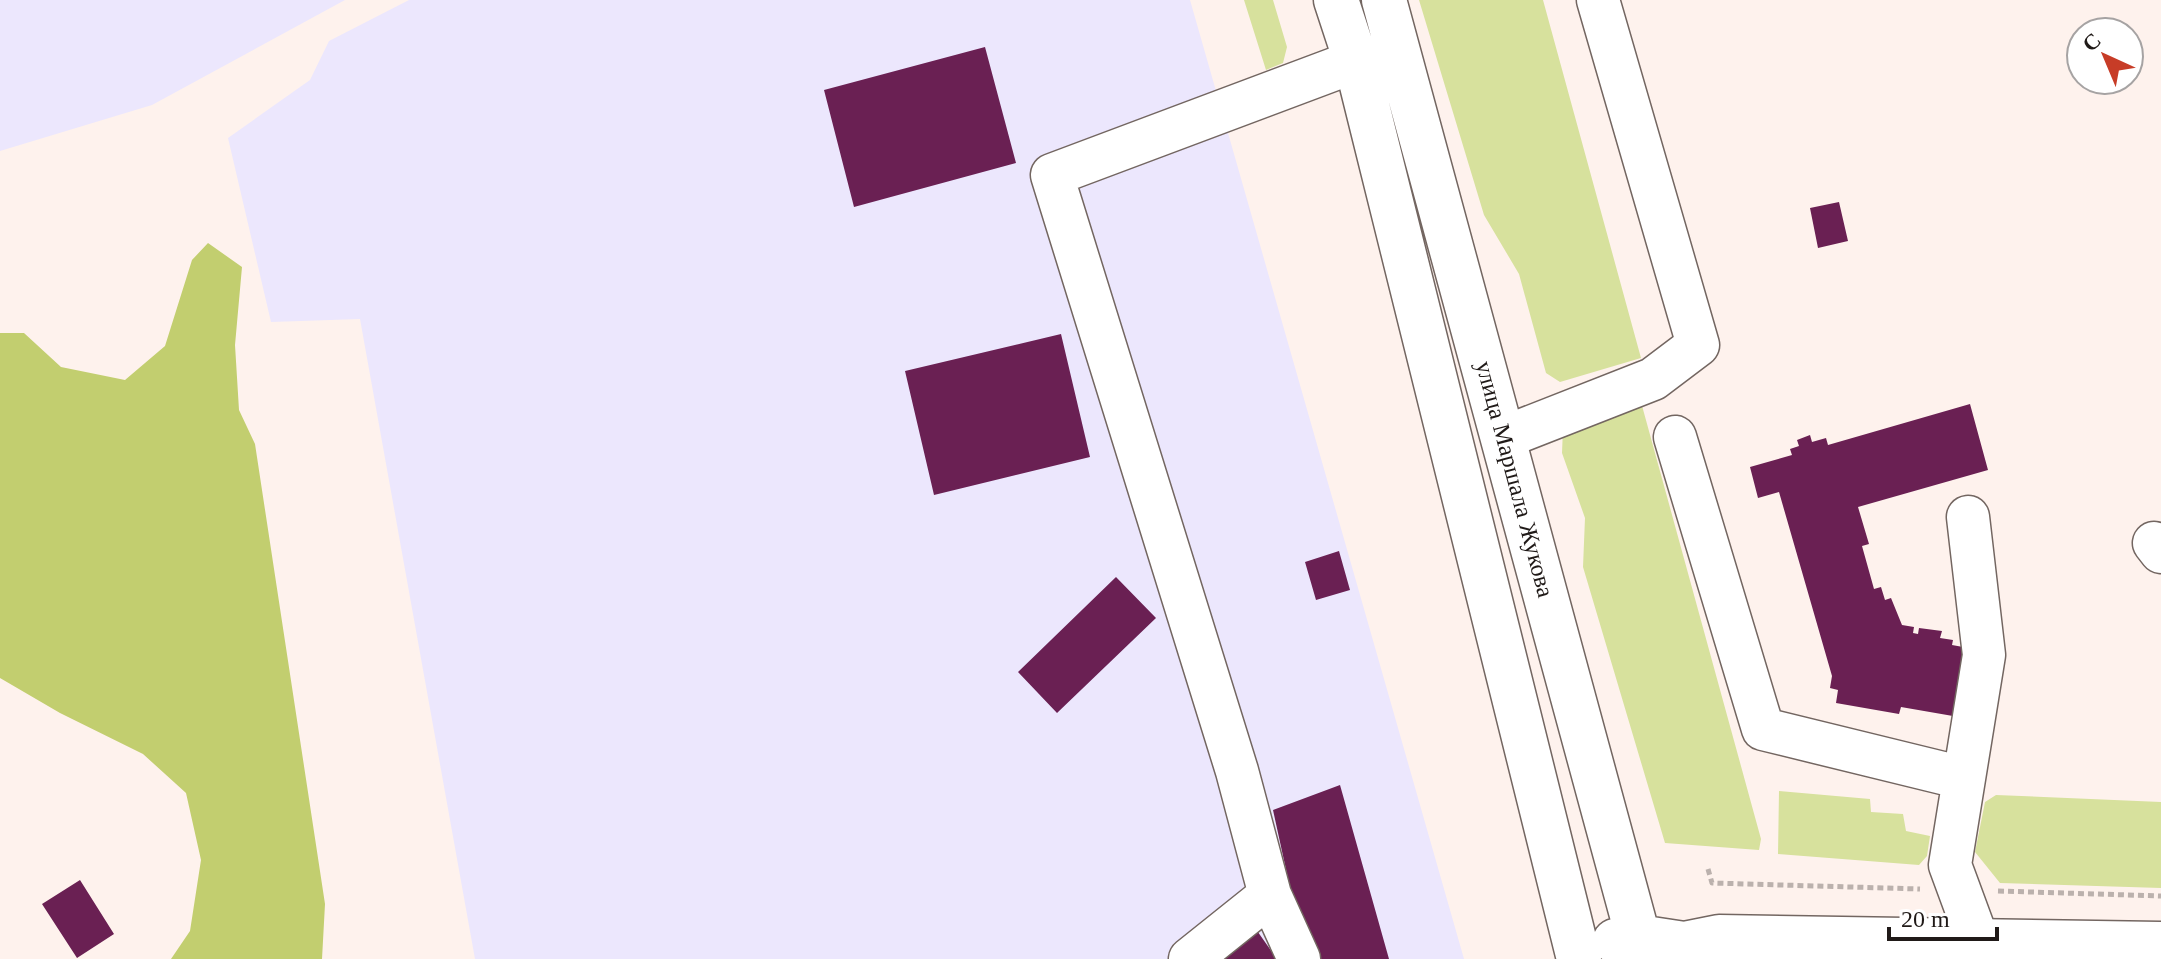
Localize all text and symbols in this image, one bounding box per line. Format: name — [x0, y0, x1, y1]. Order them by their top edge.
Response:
north arrow — [2065, 16, 2145, 96]
text: С — [2077, 27, 2106, 56]
street label: улица Маршала Жукова — [1471, 358, 1559, 600]
scale bar — [1889, 891, 1997, 941]
text: 20 m — [1901, 906, 1950, 932]

